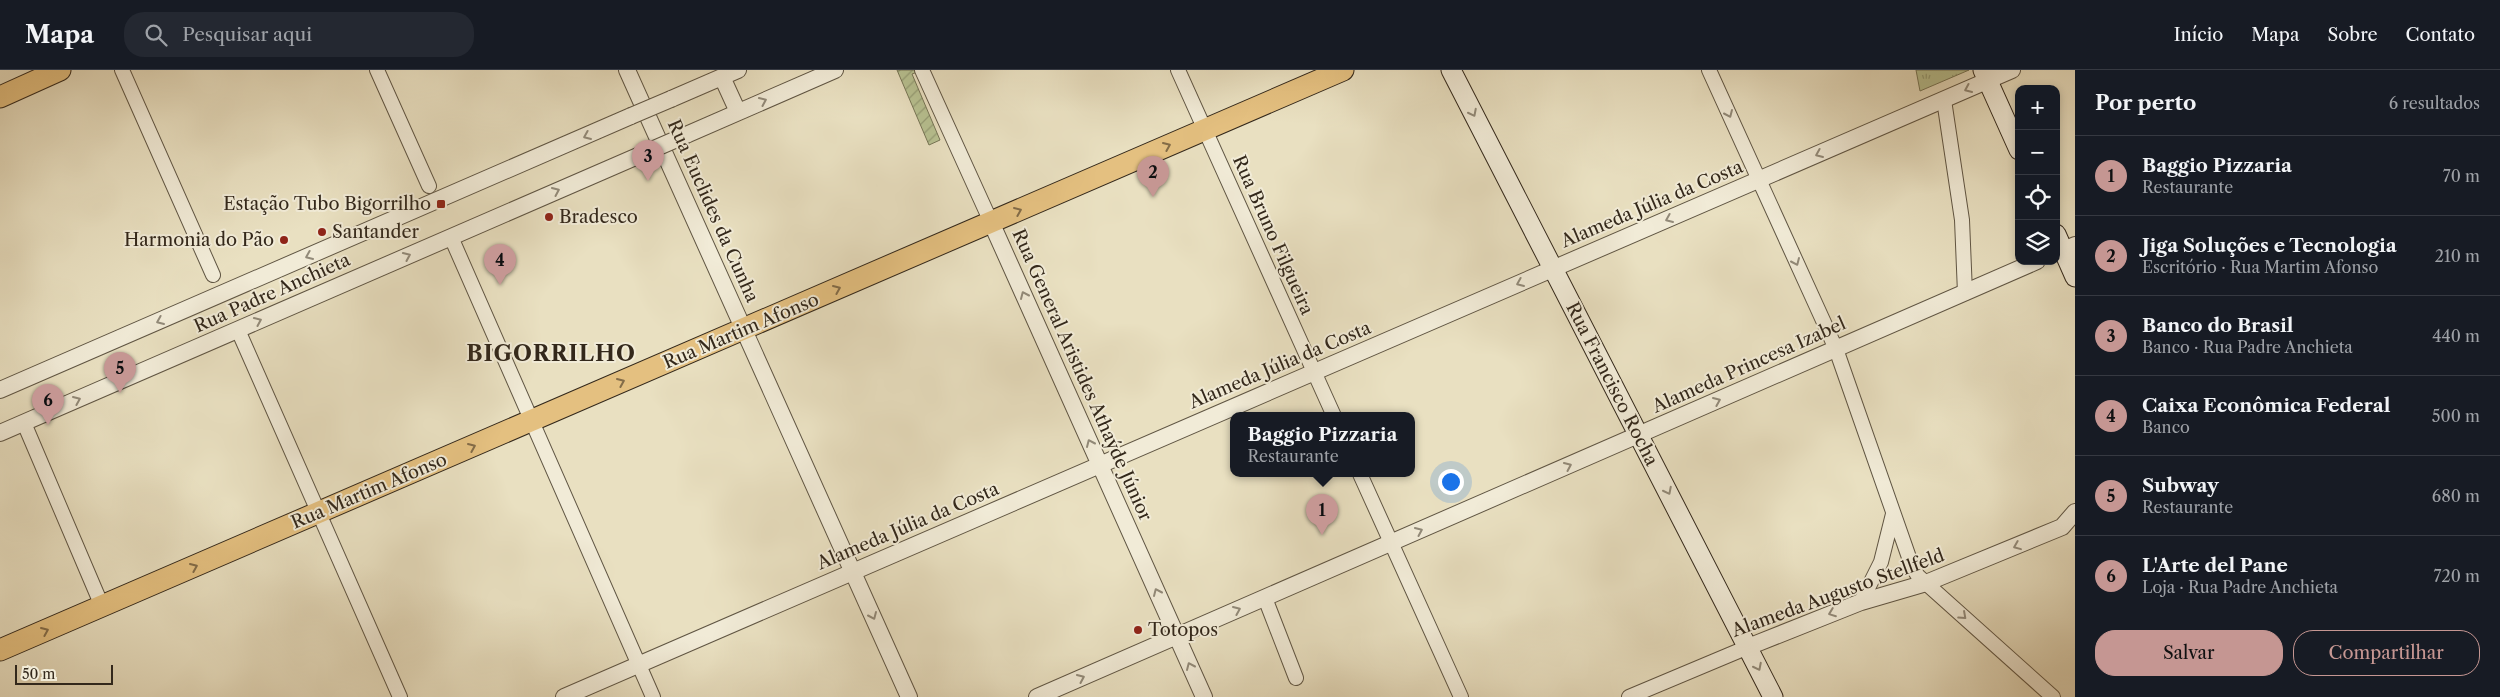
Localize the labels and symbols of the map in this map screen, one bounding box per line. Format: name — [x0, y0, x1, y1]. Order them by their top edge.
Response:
one-way arrow — [1964, 83, 1973, 94]
one-way arrow — [758, 97, 767, 108]
one-way arrow — [1467, 108, 1477, 117]
one-way arrow — [1722, 109, 1733, 118]
street label: Rua Euclides da Cunha — [663, 116, 763, 306]
one-way arrow — [583, 129, 592, 140]
pin: 3 — [632, 140, 664, 181]
one-way arrow — [1162, 142, 1171, 153]
one-way arrow — [1815, 148, 1824, 159]
street label: Rua Bruno Filgueira — [1228, 152, 1318, 319]
street label: Alameda Júlia da Costa — [1557, 155, 1747, 253]
pin: 2 — [1137, 156, 1169, 197]
one-way arrow — [551, 187, 560, 198]
place label: Estação Tubo Bigorrilho — [223, 193, 431, 215]
marker: Estação Tubo Bigorrilho — [435, 198, 447, 210]
place label: Bradesco — [559, 206, 638, 228]
one-way arrow — [1013, 206, 1022, 217]
marker: Bradesco — [543, 211, 555, 223]
one-way arrow — [1665, 212, 1674, 223]
place label: Santander — [332, 221, 420, 243]
marker: Santander — [316, 226, 328, 238]
street label: Rua General Aristides Athaýde Júnior — [1007, 226, 1157, 525]
place label: Harmonia do Pão — [124, 229, 274, 251]
marker: Harmonia do Pão — [278, 234, 290, 246]
pin: 4 — [484, 244, 516, 285]
street label: Rua Padre Anchieta — [190, 248, 354, 337]
one-way arrow — [305, 250, 314, 261]
one-way arrow — [402, 252, 411, 263]
one-way arrow — [1790, 257, 1801, 266]
one-way arrow — [1516, 277, 1525, 287]
one-way arrow — [832, 285, 841, 296]
street label: Rua Martim Afonso — [660, 288, 822, 374]
one-way arrow — [1019, 291, 1030, 300]
street label: Rua Francisco Rocha — [1561, 299, 1663, 470]
street label: Alameda Princesa Izabel — [1648, 312, 1849, 418]
one-way arrow — [156, 314, 165, 325]
street label: Alameda Júlia da Costa — [1185, 316, 1375, 414]
one-way arrow — [253, 317, 262, 328]
district label: BIGORRILHO — [466, 340, 636, 367]
pin: 5 — [104, 352, 136, 393]
one-way arrow — [616, 378, 625, 389]
pin: 6 — [32, 384, 64, 425]
one-way arrow — [72, 396, 81, 406]
one-way arrow — [1712, 397, 1721, 408]
one-way arrow — [1086, 439, 1097, 448]
one-way arrow — [467, 442, 476, 453]
street label: Rua Martim Afonso — [288, 448, 450, 534]
one-way arrow — [1563, 461, 1572, 472]
your location — [1438, 469, 1464, 495]
street label: Alameda Júlia da Costa — [813, 477, 1003, 575]
one-way arrow — [1662, 486, 1672, 495]
pin: 1 — [1306, 494, 1338, 535]
one-way arrow — [1414, 526, 1423, 537]
one-way arrow — [2013, 540, 2022, 550]
street label: Alameda Augusto Stellfeld — [1728, 544, 1947, 642]
one-way arrow — [189, 562, 198, 573]
one-way arrow — [1152, 588, 1163, 597]
one-way arrow — [1233, 605, 1241, 615]
one-way arrow — [1828, 608, 1836, 618]
one-way arrow — [1957, 610, 1966, 619]
one-way arrow — [866, 611, 877, 620]
place label: Totopos — [1148, 619, 1218, 641]
marker: Totopos — [1132, 624, 1144, 636]
one-way arrow — [40, 626, 49, 637]
scale bar — [15, 662, 112, 685]
one-way arrow — [1752, 662, 1762, 671]
one-way arrow — [1187, 663, 1197, 672]
one-way arrow — [1076, 673, 1085, 684]

